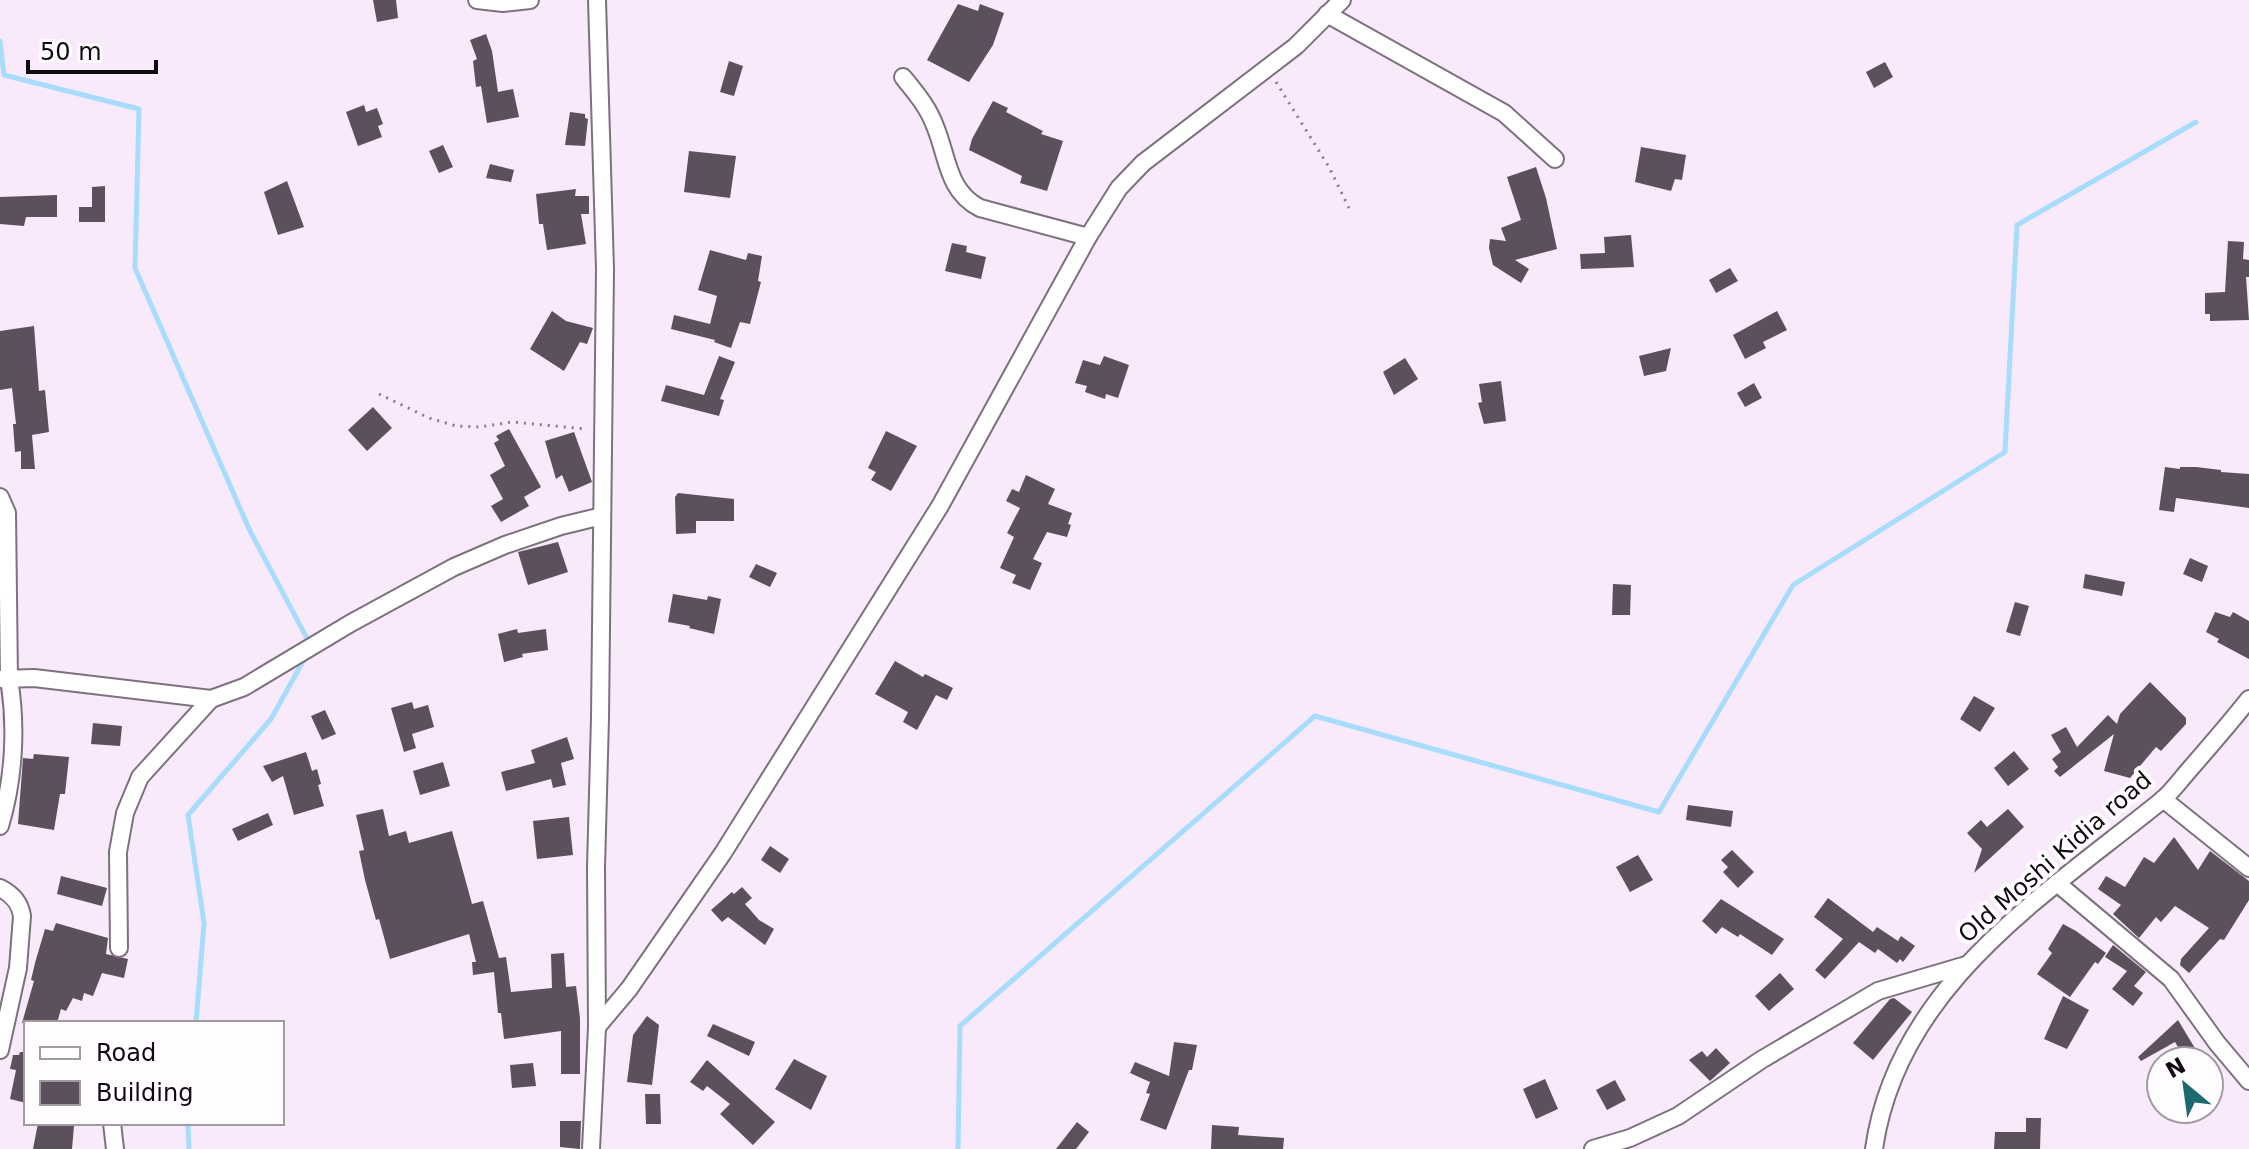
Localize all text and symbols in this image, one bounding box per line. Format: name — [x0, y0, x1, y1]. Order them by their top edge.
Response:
scale bar — [28, 24, 156, 74]
text: 50 m — [40, 38, 102, 66]
street label: Old Moshi Kidia road — [1953, 766, 2157, 948]
legend — [24, 1021, 284, 1125]
text: Road — [96, 1039, 156, 1067]
north arrow — [2145, 1045, 2225, 1125]
text: N — [2161, 1053, 2190, 1083]
text: Building — [96, 1079, 193, 1107]

